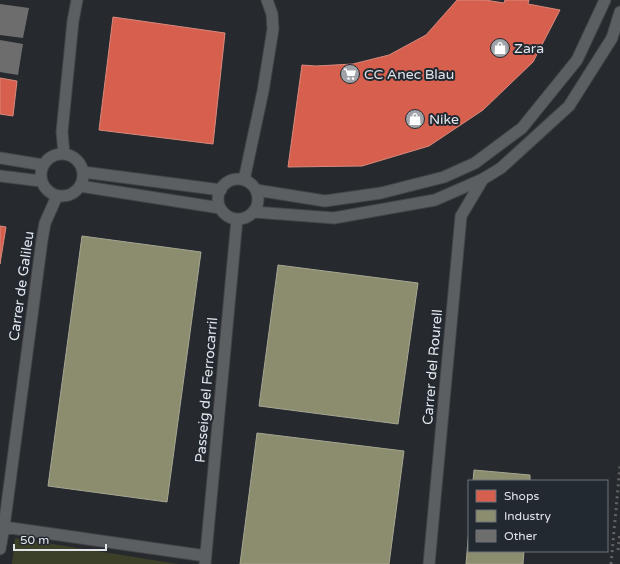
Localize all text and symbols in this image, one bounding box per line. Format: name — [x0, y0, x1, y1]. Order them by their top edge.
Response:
shop icon: Zara — [489, 37, 511, 59]
place label: Zara — [514, 40, 544, 57]
supermarket icon: CC Anec Blau — [339, 63, 361, 85]
place label: CC Anec Blau — [364, 66, 454, 83]
shop icon: Nike — [404, 108, 426, 130]
place label: Nike — [429, 111, 459, 128]
street label: Carrer de Galileu — [5, 230, 38, 342]
street label: Carrer del Rourell — [419, 309, 446, 426]
street label: Passeig del Ferrocarril — [192, 317, 221, 464]
legend — [468, 480, 608, 552]
text: Shops — [504, 489, 539, 503]
text: Industry — [504, 509, 551, 523]
scale bar — [14, 526, 106, 552]
text: Other — [504, 529, 537, 543]
text: 50 m — [20, 533, 49, 547]

